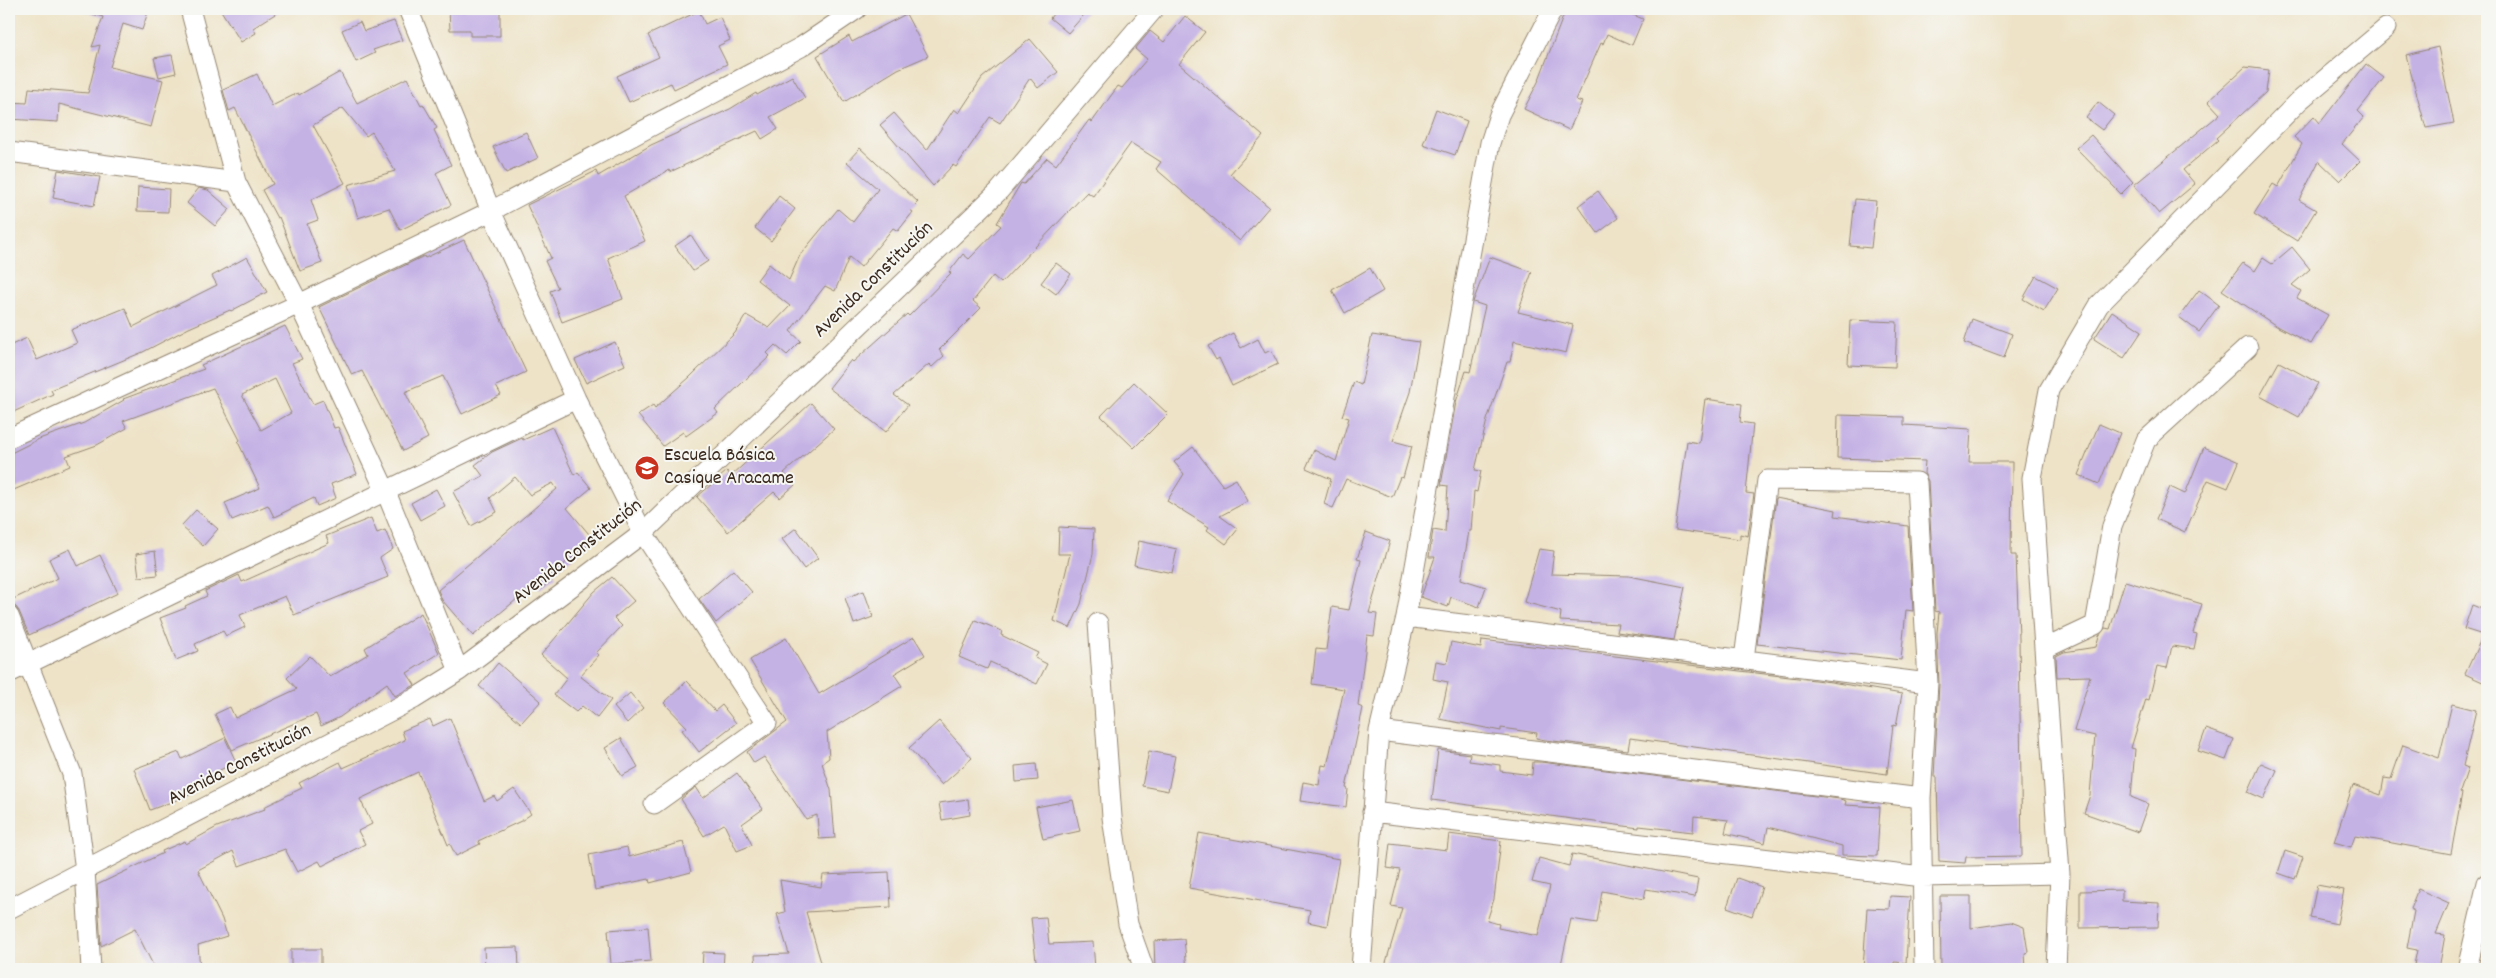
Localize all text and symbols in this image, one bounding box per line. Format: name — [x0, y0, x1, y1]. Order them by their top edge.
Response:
street label: Avenida Constitución — [808, 215, 940, 345]
place label: Escuela Básica Casique Aracame — [664, 442, 794, 493]
school or university icon: Escuela Básica Casique Aracame — [634, 455, 660, 481]
street label: Avenida Constitución — [507, 492, 649, 612]
street label: Avenida Constitución — [163, 717, 317, 813]

